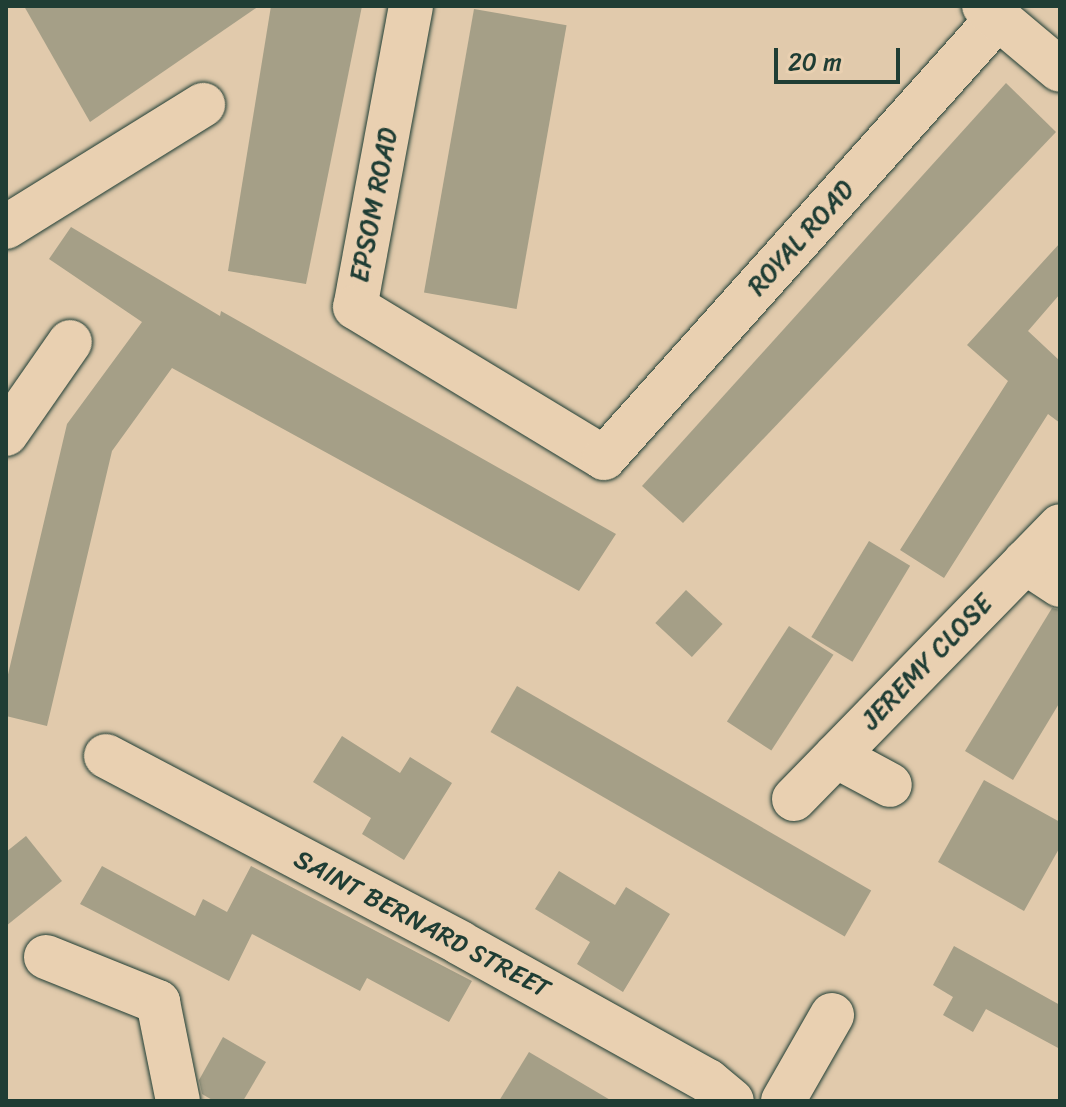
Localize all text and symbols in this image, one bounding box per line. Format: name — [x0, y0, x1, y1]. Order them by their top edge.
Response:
scale bar — [778, 32, 904, 82]
text: 20 m — [788, 41, 842, 83]
street label: EPSOM ROAD — [344, 125, 404, 285]
street label: ROYAL ROAD — [741, 174, 861, 302]
street label: JEREMY CLOSE — [856, 589, 998, 735]
street label: SAINT BERNARD STREET — [288, 843, 556, 1005]

